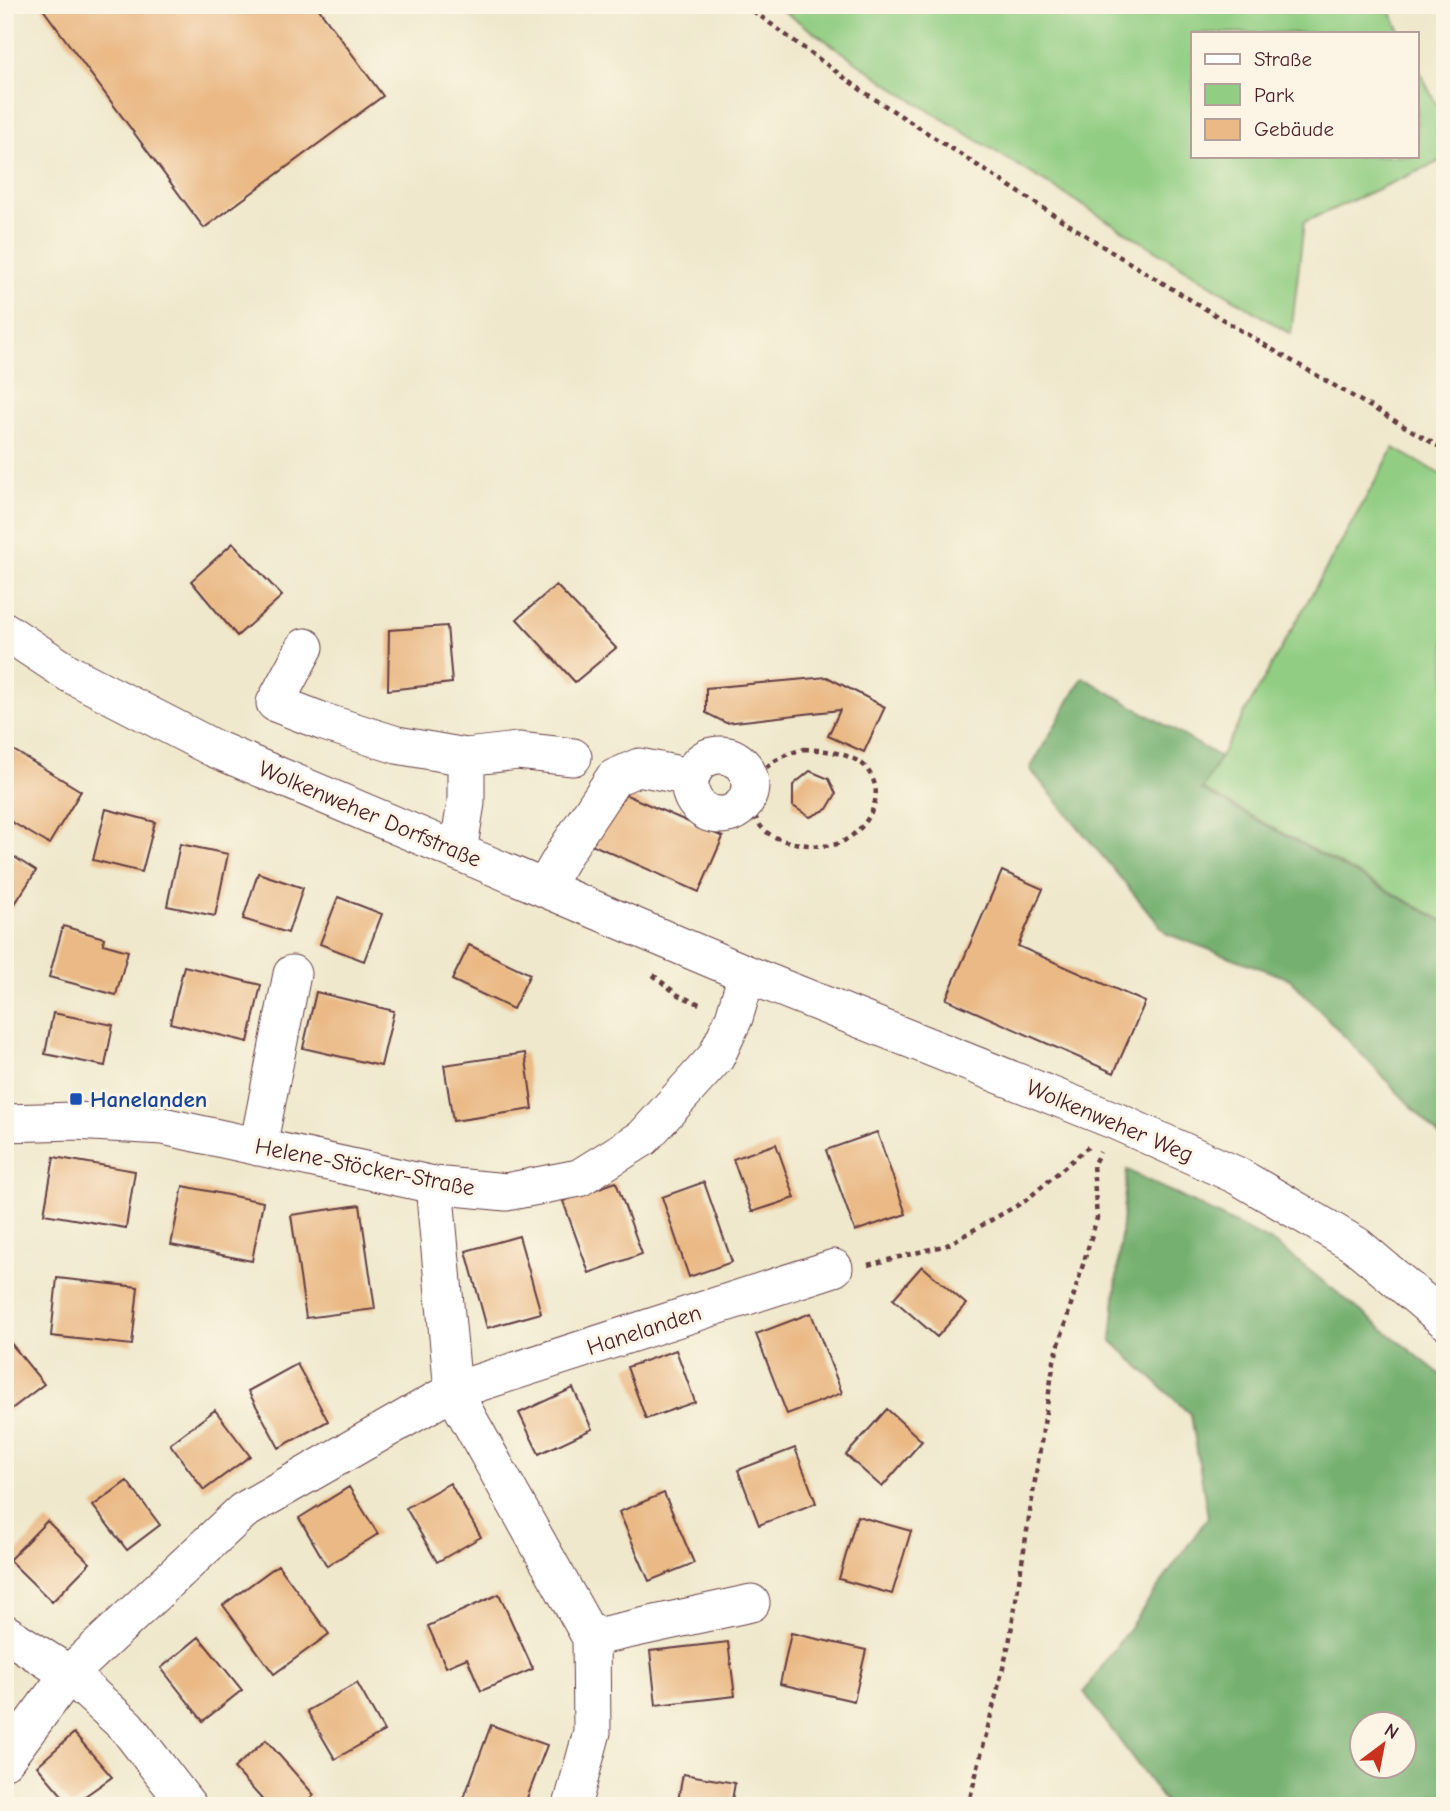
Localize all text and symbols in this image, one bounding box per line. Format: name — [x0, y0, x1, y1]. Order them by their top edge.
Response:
legend — [1191, 32, 1418, 158]
text: Straße — [1254, 47, 1312, 71]
text: Park — [1254, 83, 1294, 107]
text: Gebäude — [1254, 117, 1334, 141]
street label: Wolkenweher Dorfstraße — [255, 755, 485, 873]
street label: Wolkenweher Weg — [1022, 1074, 1198, 1168]
place label: Hanelanden — [90, 1086, 207, 1113]
marker: Hanelanden — [68, 1091, 84, 1107]
street label: Helene-Stöcker-Straße — [253, 1132, 477, 1202]
street label: Hanelanden — [583, 1299, 705, 1361]
north arrow — [1348, 1710, 1418, 1780]
text: N — [1380, 1719, 1403, 1744]

